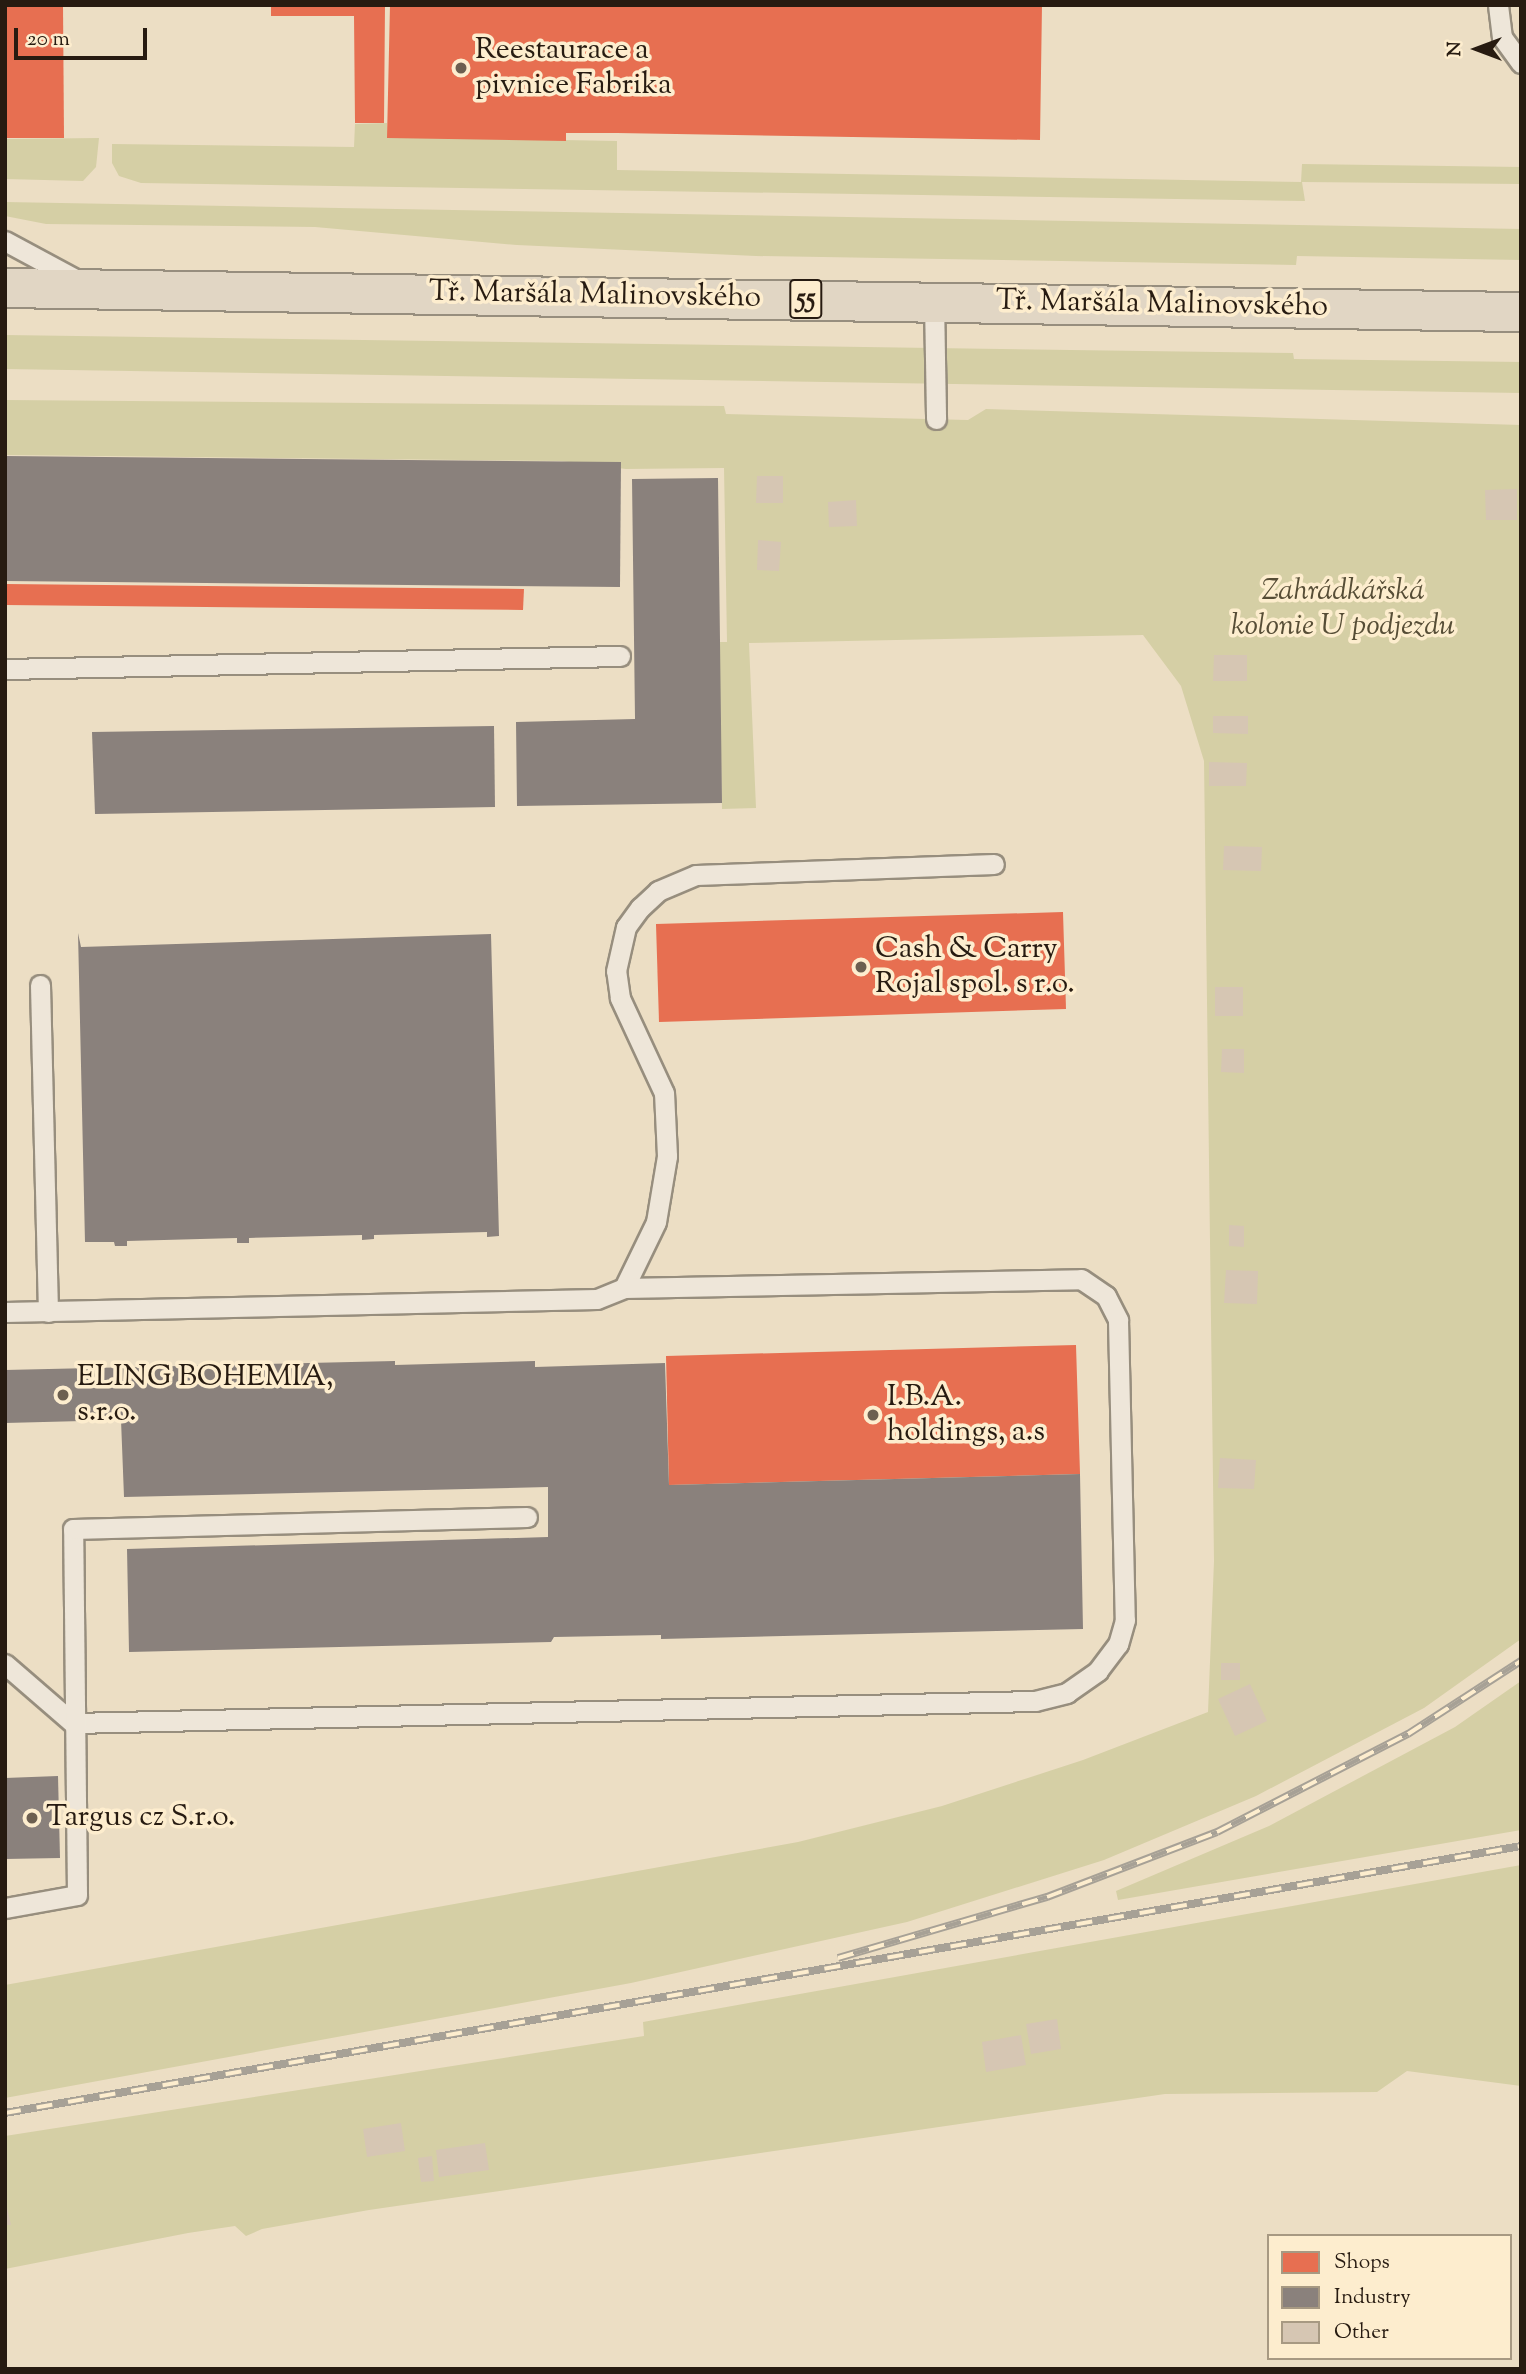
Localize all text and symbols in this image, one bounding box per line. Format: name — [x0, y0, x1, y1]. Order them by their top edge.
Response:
scale bar — [18, 14, 150, 58]
north arrow — [1442, 14, 1512, 84]
text: 20 m — [27, 25, 70, 55]
place label: Reestaurace a pivnice Fabrika — [475, 33, 672, 104]
text: N — [1442, 41, 1469, 57]
marker: Reestaurace a pivnice Fabrika — [453, 60, 469, 76]
road number: 55 — [788, 274, 824, 324]
street label: Tř. Maršála Malinovského — [429, 275, 761, 317]
street label: Tř. Maršála Malinovského — [996, 284, 1328, 326]
park label: Zahrádkářská kolonie U podjezdu — [1231, 574, 1455, 644]
place label: Cash & Carry Rojal spol. s r.o. — [875, 932, 1075, 1002]
marker: Cash & Carry Rojal spol. s r.o. — [853, 959, 869, 975]
place label: ELING BOHEMIA, s.r.o. — [77, 1360, 334, 1430]
place label: I.B.A. holdings, a.s — [887, 1380, 1045, 1450]
marker: ELING BOHEMIA, s.r.o. — [55, 1387, 71, 1403]
marker: I.B.A. holdings, a.s — [865, 1407, 881, 1423]
place label: Targus cz S.r.o. — [46, 1800, 235, 1836]
marker: Targus cz S.r.o. — [24, 1810, 40, 1826]
legend — [1267, 2234, 1512, 2360]
text: Shops — [1334, 2248, 1390, 2278]
text: Industry — [1334, 2283, 1411, 2313]
text: Other — [1334, 2318, 1389, 2348]

